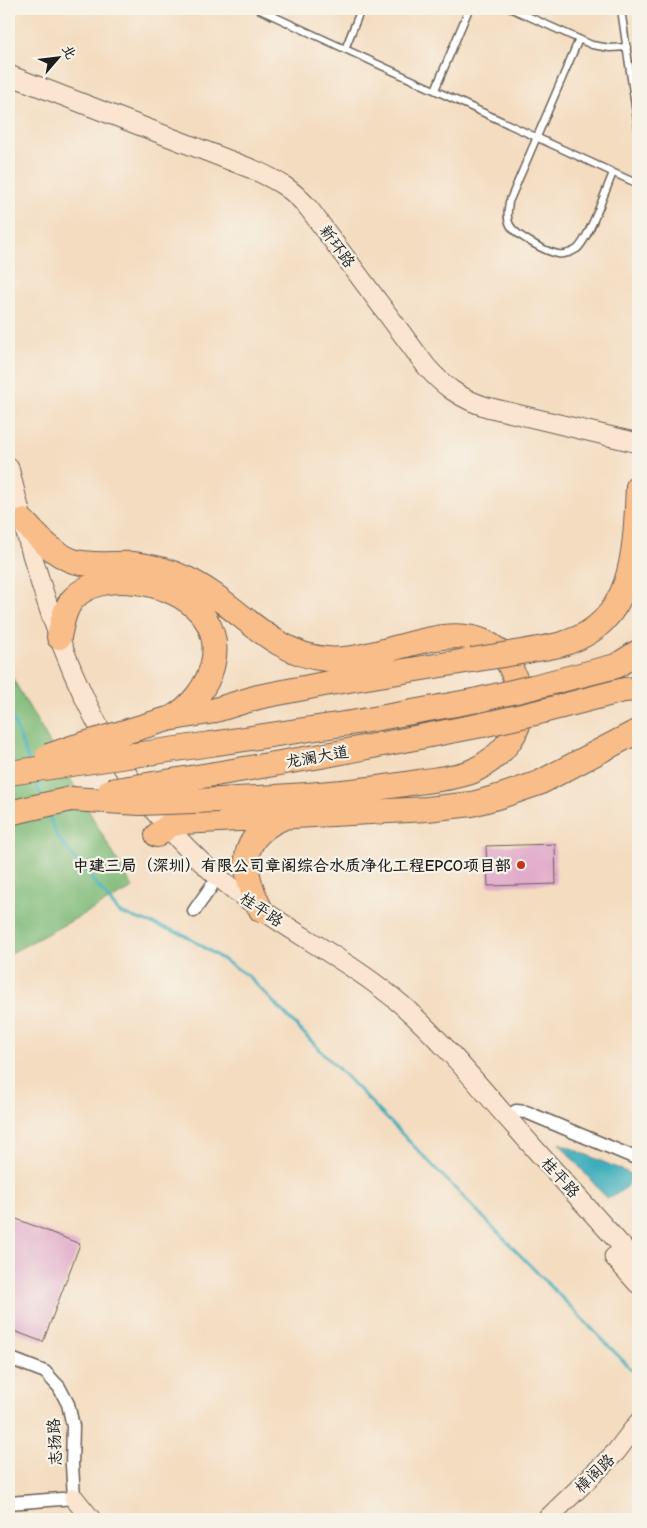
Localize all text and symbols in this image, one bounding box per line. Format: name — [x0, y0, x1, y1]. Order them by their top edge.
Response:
north arrow — [32, 32, 82, 82]
text: 北 — [58, 42, 80, 62]
street label: 新环路 — [316, 222, 359, 271]
street label: 龙澜大道 — [284, 743, 350, 771]
place label: 中建三局（深圳）有限公司章阁综合水质净化工程EPCO项目部 — [73, 857, 511, 875]
marker: 中建三局（深圳）有限公司章阁综合水质净化工程EPCO项目部 — [515, 859, 527, 871]
street label: 桂平路 — [237, 889, 286, 931]
street label: 桂平路 — [538, 1154, 583, 1202]
street label: 志扬路 — [45, 1418, 65, 1466]
street label: 樟阁路 — [571, 1451, 618, 1497]

